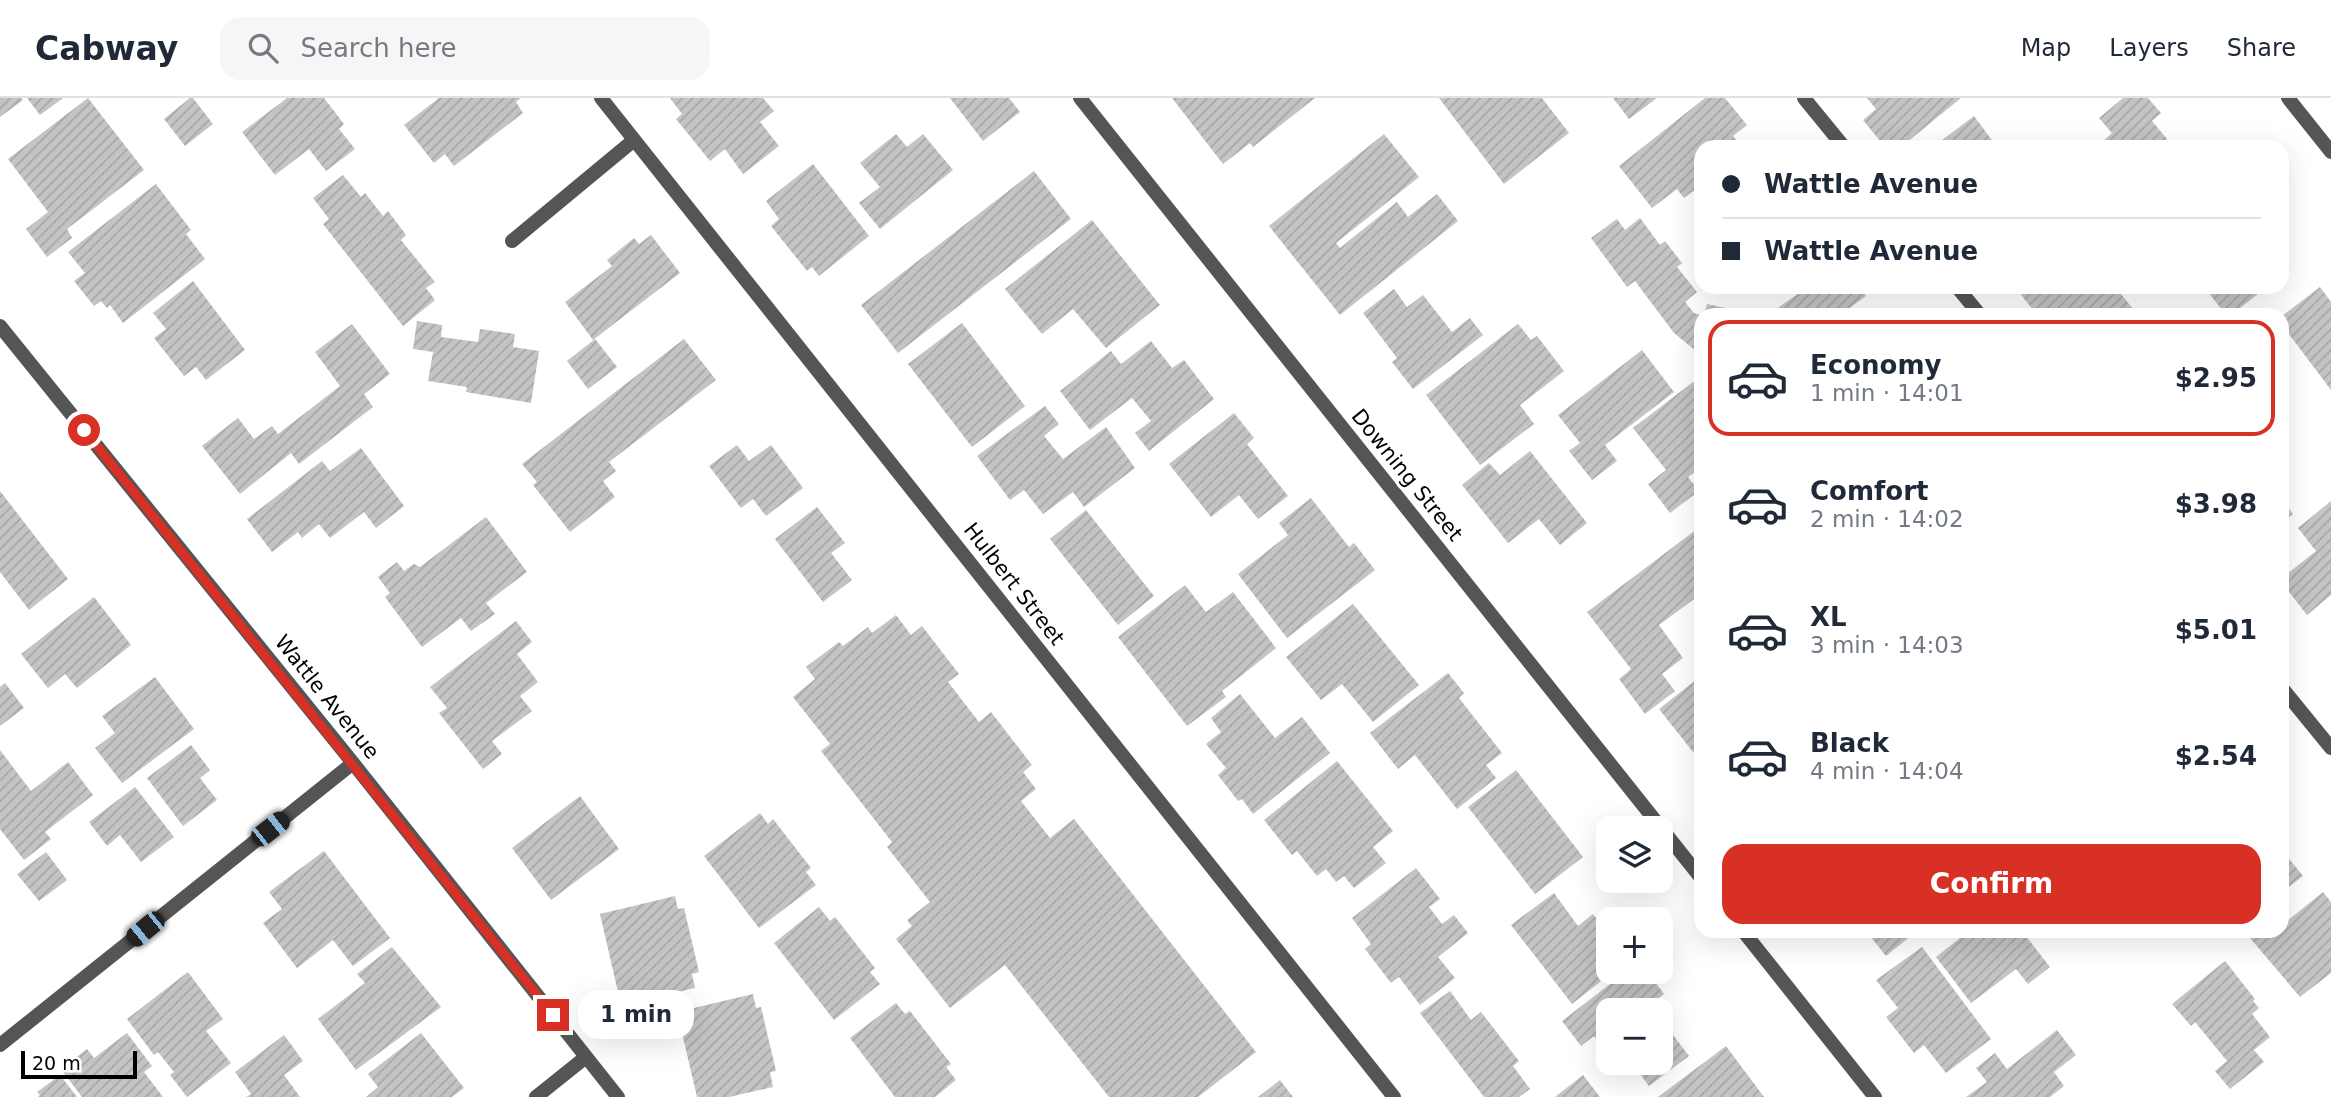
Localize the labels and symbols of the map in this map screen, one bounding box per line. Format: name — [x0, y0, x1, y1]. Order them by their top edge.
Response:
street label: Downing Street — [1347, 404, 1467, 546]
route start — [68, 414, 100, 446]
street label: Hulbert Street — [959, 518, 1069, 650]
street label: Wattle Avenue — [270, 630, 384, 764]
car — [247, 808, 294, 850]
car — [123, 908, 168, 950]
callout: 1 min — [578, 990, 693, 1040]
route end — [537, 999, 569, 1031]
scale bar — [21, 1048, 136, 1080]

